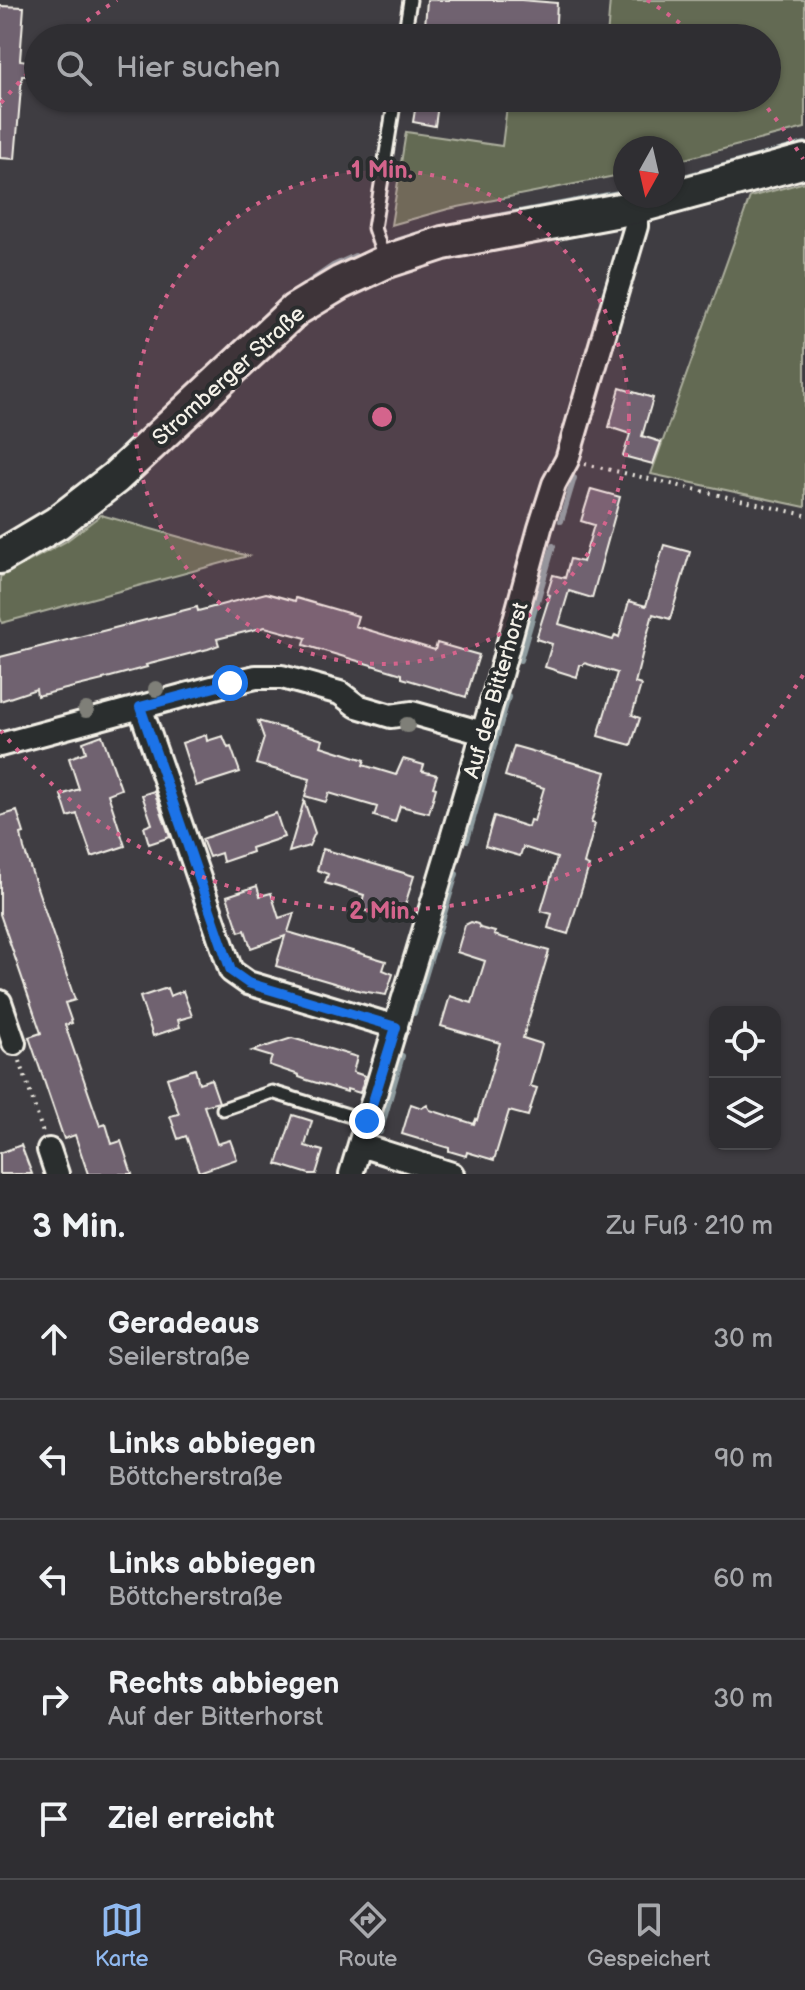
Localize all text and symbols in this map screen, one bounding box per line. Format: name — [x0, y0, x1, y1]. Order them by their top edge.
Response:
search box — [24, 24, 781, 112]
icon: search — [52, 46, 96, 90]
text: Hier suchen — [116, 50, 281, 86]
north arrow — [613, 136, 685, 208]
text: 1 Min. — [351, 156, 413, 185]
street label: Stromberger Straße — [147, 301, 311, 452]
centre of rings — [368, 403, 396, 431]
street label: Auf der Bitterhorst — [458, 599, 535, 782]
route start — [212, 665, 248, 701]
text: 2 Min. — [349, 897, 415, 926]
map controls — [709, 1006, 781, 1150]
button: locate — [709, 1006, 781, 1078]
button: layers — [709, 1078, 781, 1150]
route end — [349, 1103, 385, 1139]
text: 3 Min. — [32, 1206, 125, 1247]
text: Zu Fuß · 210 m — [606, 1211, 773, 1242]
text: Geradeaus — [108, 1306, 259, 1342]
icon: ahead — [32, 1317, 76, 1361]
text: 30 m — [713, 1324, 773, 1355]
text: Seilerstraße — [108, 1342, 250, 1373]
text: Links abbiegen — [108, 1426, 316, 1462]
icon: left — [32, 1437, 76, 1481]
text: 90 m — [714, 1444, 773, 1475]
text: Böttcherstraße — [108, 1462, 283, 1493]
text: Links abbiegen — [108, 1546, 316, 1582]
icon: left — [32, 1557, 76, 1601]
text: 60 m — [713, 1564, 773, 1595]
text: Böttcherstraße — [108, 1582, 283, 1613]
text: Rechts abbiegen — [108, 1666, 340, 1702]
icon: right — [32, 1677, 76, 1721]
text: 30 m — [713, 1684, 773, 1715]
text: Auf der Bitterhorst — [108, 1702, 323, 1733]
icon: arrive — [32, 1797, 76, 1841]
text: Ziel erreicht — [108, 1801, 275, 1837]
tab: Karte — [95, 1898, 149, 1973]
tab: Route — [338, 1898, 397, 1973]
tab: Gespeichert — [587, 1898, 710, 1973]

